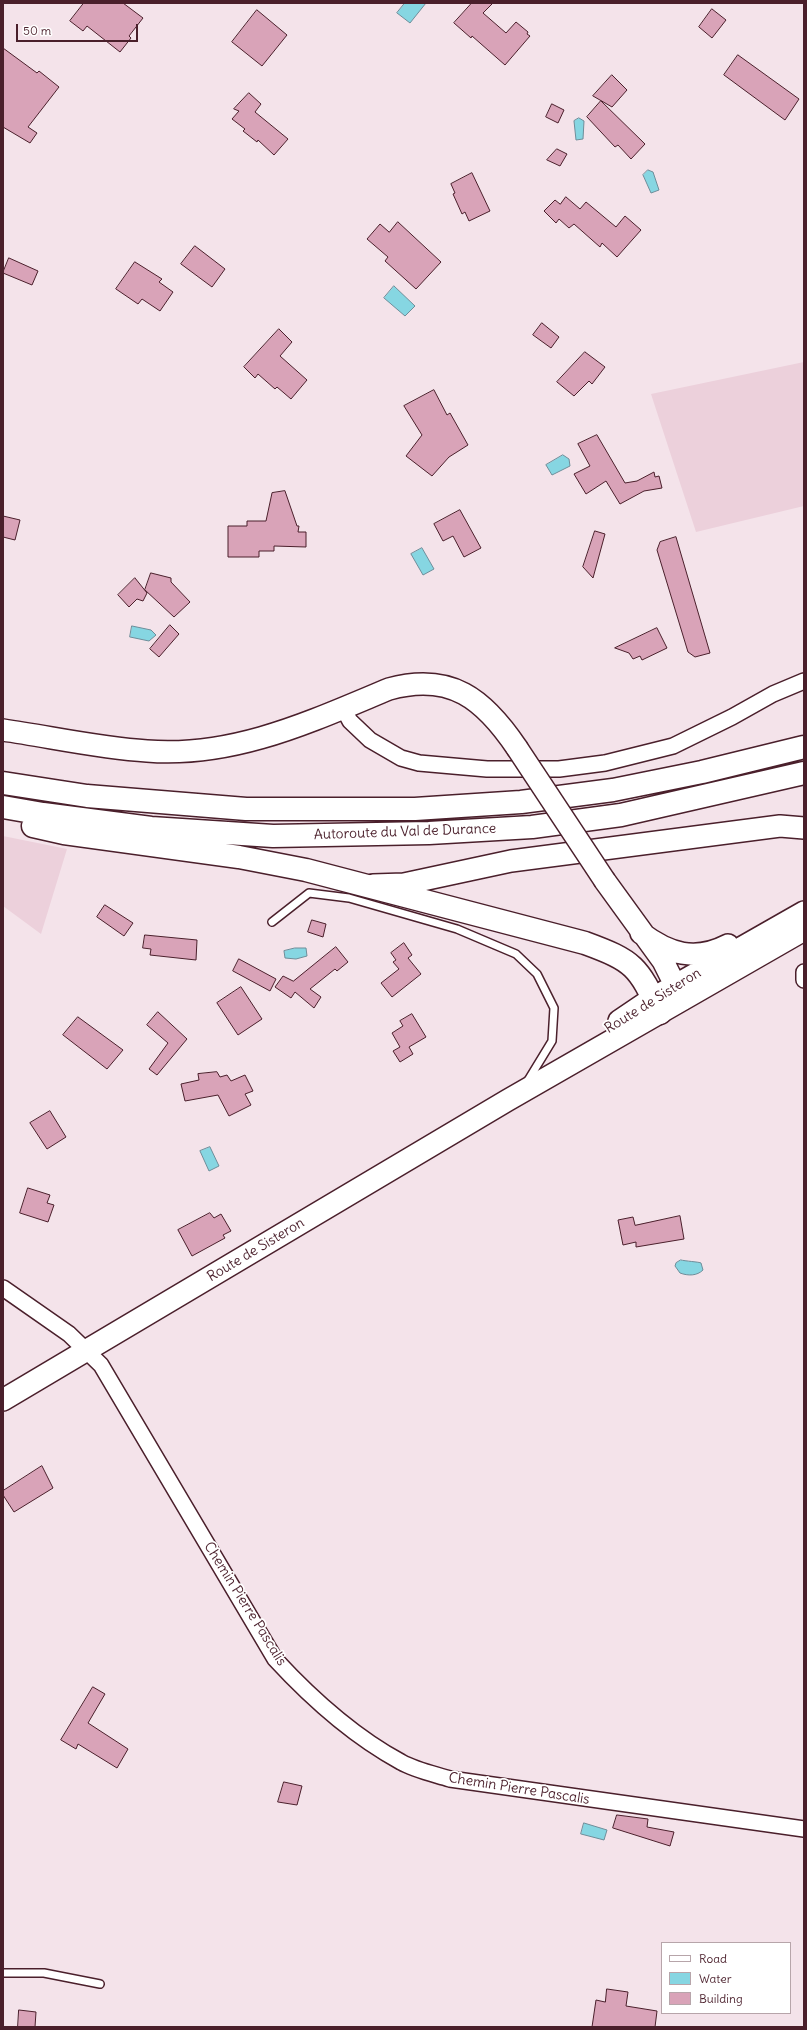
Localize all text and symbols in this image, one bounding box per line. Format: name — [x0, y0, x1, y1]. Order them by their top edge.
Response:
scale bar — [18, 16, 140, 42]
text: 50 m — [23, 23, 51, 38]
street label: Autoroute du Val de Durance — [314, 820, 496, 844]
street label: Route de Sisteron — [602, 965, 704, 1037]
street label: Route de Sisteron — [204, 1214, 308, 1286]
street label: Chemin Pierre Pascalis — [200, 1539, 290, 1669]
street label: Chemin Pierre Pascalis — [447, 1770, 591, 1808]
legend — [661, 1942, 791, 2014]
text: Road — [699, 1951, 727, 1966]
text: Water — [699, 1971, 732, 1986]
text: Building — [699, 1991, 743, 2006]

